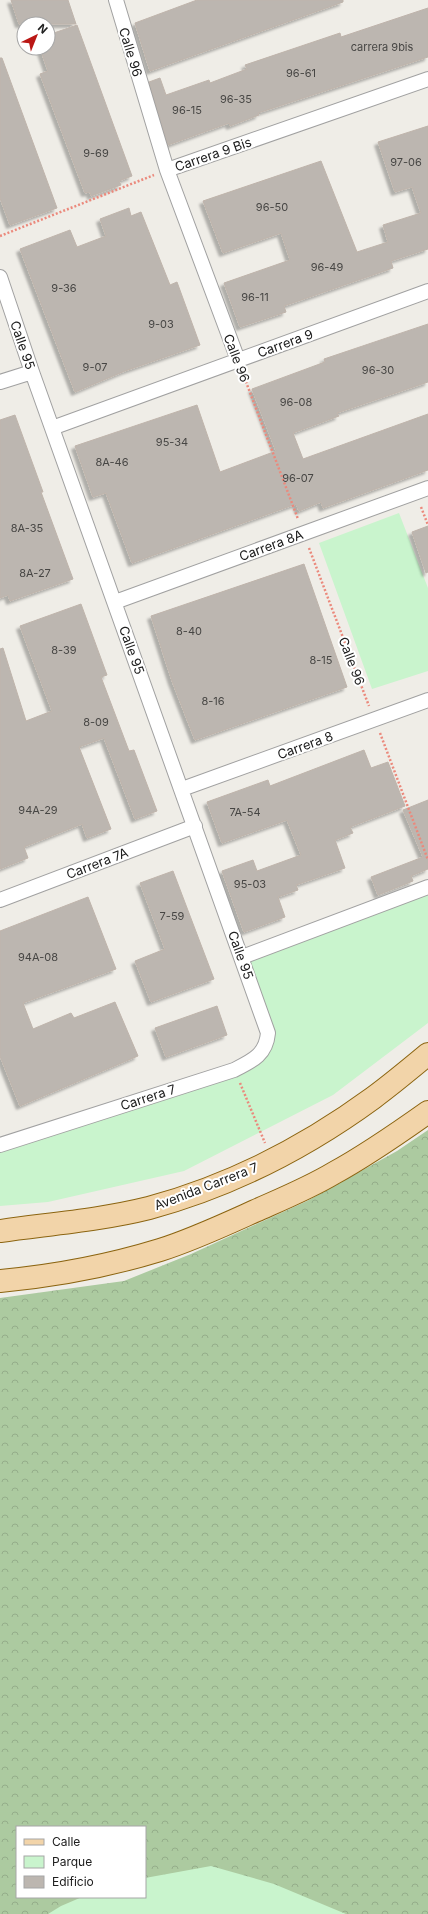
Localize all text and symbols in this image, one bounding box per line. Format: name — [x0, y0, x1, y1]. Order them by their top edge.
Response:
north arrow — [16, 16, 56, 56]
text: N — [35, 21, 51, 37]
street label: Calle 96 — [116, 26, 146, 78]
house number: carrera 9bis — [351, 40, 414, 54]
house number: 96-61 — [286, 66, 316, 80]
house number: 96-35 — [220, 92, 252, 106]
house number: 96-15 — [172, 103, 202, 117]
street label: Carrera 9 Bis — [172, 133, 254, 175]
house number: 9-69 — [83, 146, 109, 160]
house number: 97-06 — [390, 155, 422, 169]
house number: 96-50 — [256, 200, 288, 214]
house number: 96-49 — [311, 260, 343, 274]
house number: 9-36 — [51, 281, 77, 295]
house number: 96-11 — [241, 290, 269, 304]
house number: 9-03 — [148, 317, 174, 331]
street label: Calle 95 — [7, 319, 39, 371]
street label: Carrera 9 — [255, 326, 315, 360]
street label: Calle 96 — [220, 332, 254, 384]
house number: 9-07 — [83, 360, 107, 374]
house number: 96-30 — [362, 363, 394, 377]
house number: 96-08 — [280, 395, 312, 409]
house number: 95-34 — [156, 435, 188, 449]
house number: 8A-46 — [95, 455, 129, 469]
house number: 96-07 — [282, 471, 314, 485]
house number: 8A-35 — [11, 521, 44, 535]
street label: Carrera 8A — [237, 526, 305, 564]
house number: 8A-27 — [19, 566, 51, 580]
street label: Calle 95 — [116, 624, 148, 676]
house number: 8-40 — [176, 624, 202, 638]
street label: Calle 96 — [335, 635, 369, 687]
house number: 8-39 — [51, 643, 77, 657]
house number: 8-15 — [309, 653, 333, 667]
house number: 8-16 — [201, 694, 225, 708]
house number: 8-09 — [83, 715, 109, 729]
street label: Carrera 8 — [275, 728, 335, 762]
house number: 94A-29 — [18, 803, 58, 817]
house number: 7A-54 — [229, 805, 261, 819]
street label: Carrera 7A — [64, 844, 130, 882]
house number: 95-03 — [234, 877, 266, 891]
house number: 7-59 — [160, 909, 185, 923]
street label: Calle 95 — [225, 929, 257, 981]
house number: 94A-08 — [18, 950, 58, 964]
street label: Carrera 7 — [118, 1081, 178, 1113]
street label: Avenida Carrera 7 — [152, 1159, 260, 1213]
legend — [16, 1826, 146, 1898]
text: Calle — [52, 1834, 80, 1849]
text: Parque — [52, 1854, 92, 1869]
text: Edificio — [52, 1874, 94, 1889]

